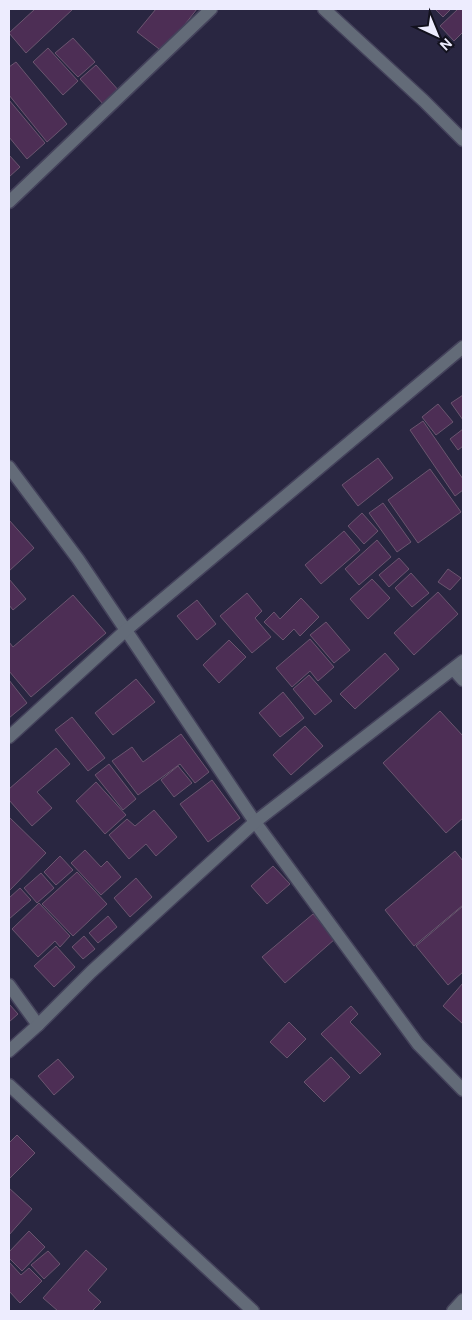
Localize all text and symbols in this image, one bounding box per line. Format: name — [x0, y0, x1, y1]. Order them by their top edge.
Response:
north arrow — [412, 10, 462, 60]
text: N — [436, 34, 456, 54]

